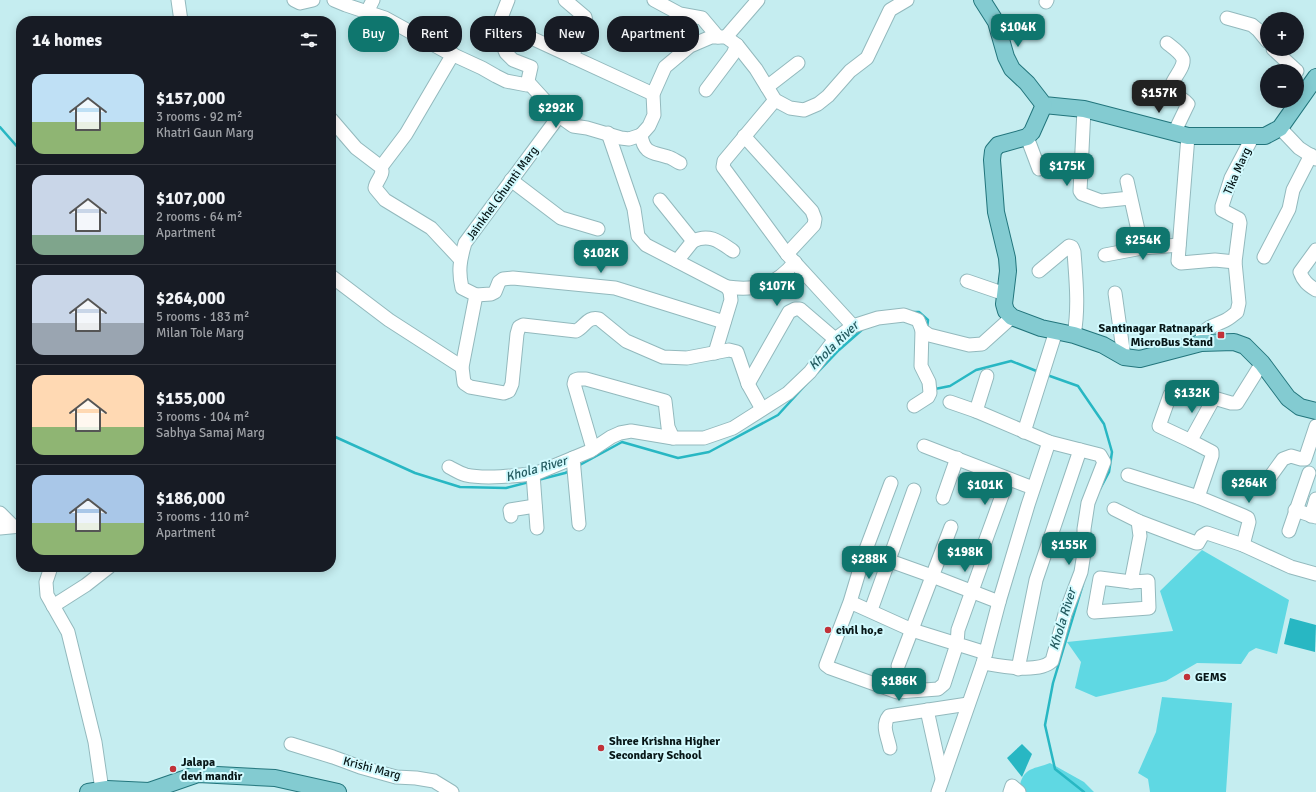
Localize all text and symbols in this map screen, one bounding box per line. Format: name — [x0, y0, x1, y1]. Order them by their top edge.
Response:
map controls — [1260, 12, 1304, 108]
button: + — [1260, 12, 1304, 56]
pin: $104K — [990, 14, 1046, 48]
chip: Buy — [348, 16, 399, 52]
chip: Rent — [407, 16, 462, 52]
chip: Filters — [470, 16, 536, 52]
chip: New — [544, 16, 599, 52]
chip: Apartment — [607, 16, 699, 52]
text: $104K — [1000, 19, 1036, 35]
icon: filters — [298, 29, 320, 51]
text: 14 homes — [32, 30, 102, 51]
button: − — [1260, 64, 1304, 108]
pin: $157K — [1131, 80, 1187, 114]
text: $157K — [1141, 85, 1177, 101]
text: $157,000 — [156, 88, 225, 109]
icon: home — [64, 90, 112, 138]
pin: $292K — [528, 95, 584, 129]
text: $292K — [538, 100, 574, 116]
text: 3 rooms · 92 m² — [156, 109, 242, 125]
text: Khatri Gaun Marg — [156, 125, 254, 141]
street label: Jainkhel Ghumti Marg — [463, 143, 542, 243]
street label: Tika Marg — [1220, 145, 1255, 197]
pin: $175K — [1039, 153, 1095, 187]
text: $175K — [1049, 158, 1085, 174]
text: $107,000 — [156, 188, 225, 209]
icon: home — [64, 191, 112, 239]
text: 2 rooms · 64 m² — [156, 209, 242, 225]
text: Apartment — [156, 225, 216, 241]
pin: $254K — [1115, 227, 1171, 261]
text: $254K — [1125, 232, 1161, 248]
pin: $102K — [573, 240, 629, 274]
text: $102K — [583, 245, 619, 261]
pin: $107K — [749, 273, 805, 307]
text: $107K — [759, 278, 795, 294]
text: $264,000 — [156, 288, 225, 309]
icon: home — [64, 291, 112, 339]
text: 5 rooms · 183 m² — [156, 309, 249, 325]
water label: Khola River — [805, 317, 864, 373]
place label: Santinagar Ratnapark MicroBus Stand — [1099, 321, 1214, 350]
text: Milan Tole Marg — [156, 325, 244, 341]
marker: Santinagar Ratnapark MicroBus Stand — [1216, 330, 1226, 340]
pin: $132K — [1164, 380, 1220, 414]
text: $132K — [1174, 385, 1210, 401]
text: $155,000 — [156, 388, 225, 409]
icon: home — [64, 391, 112, 439]
text: 3 rooms · 104 m² — [156, 409, 249, 425]
text: Sabhya Samaj Marg — [156, 425, 265, 441]
water label: Khola River — [504, 452, 571, 485]
pin: $264K — [1221, 470, 1277, 504]
pin: $101K — [957, 472, 1013, 506]
text: $264K — [1231, 475, 1267, 491]
text: $101K — [967, 477, 1003, 493]
text: $186,000 — [156, 488, 225, 509]
icon: home — [64, 491, 112, 539]
text: 3 rooms · 110 m² — [156, 509, 249, 525]
text: Apartment — [156, 525, 216, 541]
pin: $155K — [1041, 532, 1097, 566]
text: $155K — [1051, 537, 1087, 553]
pin: $198K — [937, 539, 993, 573]
text: $198K — [947, 544, 983, 560]
pin: $288K — [841, 546, 897, 580]
text: $288K — [851, 551, 887, 567]
water label: Khola River — [1046, 585, 1080, 652]
place label: civil ho,e — [836, 623, 883, 638]
marker: civil ho,e — [823, 625, 833, 635]
pin: $186K — [871, 668, 927, 702]
place label: GEMS — [1195, 670, 1227, 685]
marker: GEMS — [1182, 672, 1192, 682]
text: $186K — [881, 673, 917, 689]
place label: Shree Krishna Higher Secondary School — [609, 734, 720, 763]
marker: Shree Krishna Higher Secondary School — [596, 743, 606, 753]
street label: Krishi Marg — [341, 754, 402, 783]
place label: Jalapa devi mandir — [181, 755, 242, 784]
marker: Jalapa devi mandir — [168, 764, 178, 774]

